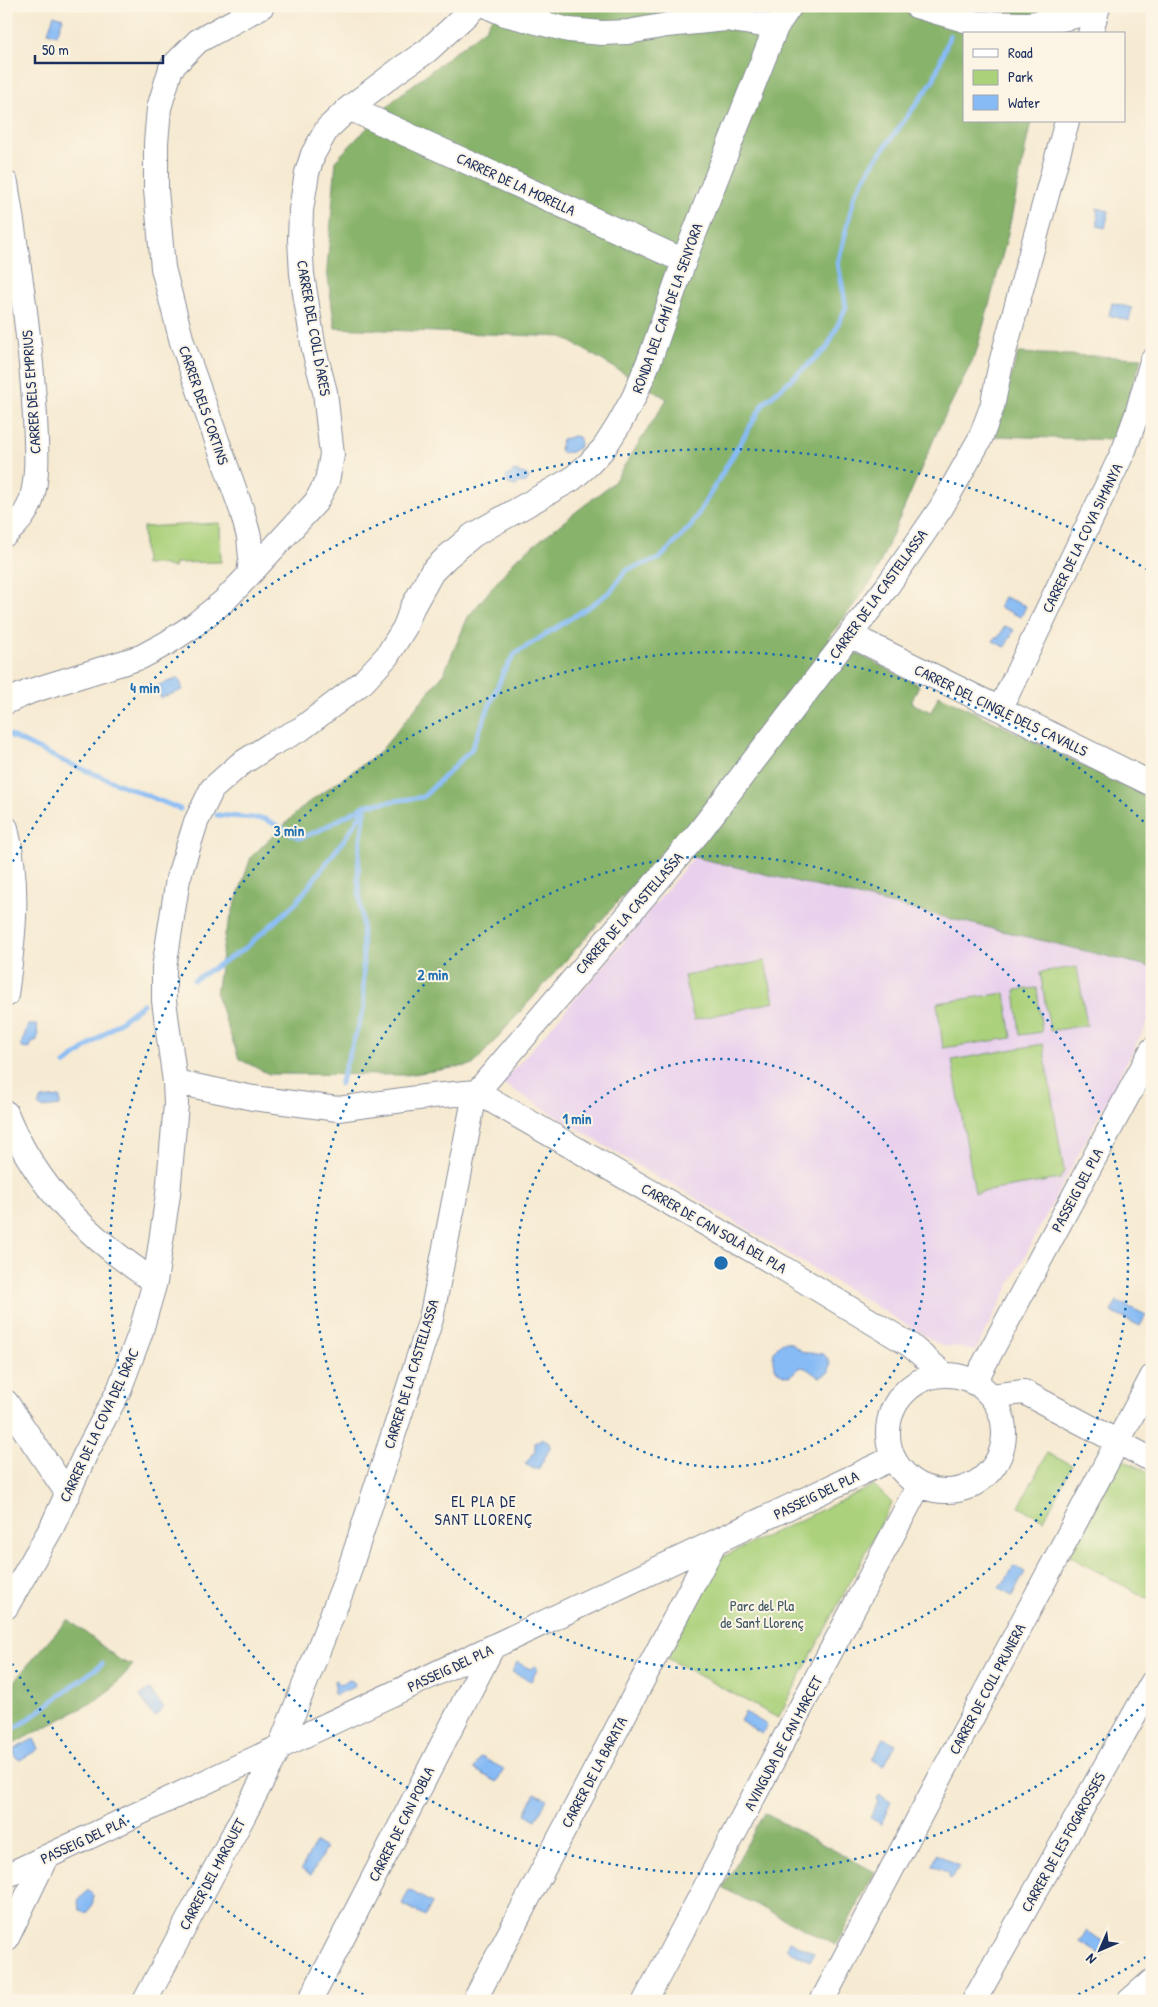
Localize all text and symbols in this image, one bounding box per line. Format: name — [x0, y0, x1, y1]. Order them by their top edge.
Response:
scale bar — [35, 32, 162, 64]
legend — [963, 32, 1126, 122]
text: 50 m — [42, 39, 69, 60]
text: Road — [1008, 42, 1033, 63]
text: Park — [1008, 66, 1033, 87]
text: Water — [1008, 92, 1040, 113]
street label: CARRER DE LA MORELLA — [453, 147, 579, 221]
street label: RONDA DEL CAMÍ DE LA SENYORA — [626, 219, 708, 396]
street label: CARRER DEL COLL D'ARES — [292, 259, 336, 398]
street label: CARRER DELS EMPRIUS — [16, 329, 46, 455]
street label: CARRER DELS CORTINS — [174, 343, 234, 467]
street label: CARRER DE LA COVA SIMANYA — [1037, 459, 1128, 616]
street label: CARRER DE LA CASTELLASSA — [824, 524, 933, 663]
street label: CARRER DEL CINGLE DELS CAVALLS — [911, 659, 1091, 761]
text: 4 min — [130, 677, 160, 698]
text: 3 min — [274, 820, 304, 841]
street label: CARRER DE LA CASTELLASSA — [570, 847, 688, 978]
text: 2 min — [418, 964, 449, 985]
text: 1 min — [562, 1108, 592, 1129]
street label: PASSEIG DEL PLA — [1046, 1144, 1108, 1236]
street label: CARRER DE CAN SOLÀ DEL PLA — [637, 1178, 791, 1279]
centre of rings — [712, 1254, 730, 1272]
street label: CARRER DE LA CASTELLASSA — [378, 1296, 444, 1451]
street label: CARRER DE LA COVA DEL DRAC — [54, 1345, 144, 1505]
street label: PASSEIG DEL PLA — [770, 1465, 863, 1525]
district label: EL PLA DE SANT LLORENÇ — [434, 1490, 534, 1530]
park label: Parc del Pla de Sant Llorenç — [720, 1595, 804, 1633]
street label: CARRER DE COLL PRUNERA — [944, 1619, 1031, 1758]
street label: PASSEIG DEL PLA — [404, 1639, 497, 1697]
street label: AVINGUDA DE CAN MARCET — [739, 1671, 828, 1814]
street label: CARRER DE LA BARATA — [556, 1712, 632, 1831]
street label: CARRER DE CAN POBLA — [363, 1762, 439, 1885]
street label: CARRER DE LES FOGAROSSES — [1016, 1768, 1110, 1916]
street label: PASSEIG DEL PLA — [37, 1811, 130, 1869]
street label: CARRER DEL MARQUET — [174, 1814, 251, 1934]
north arrow — [1076, 1924, 1126, 1974]
text: N — [1081, 1950, 1100, 1969]

